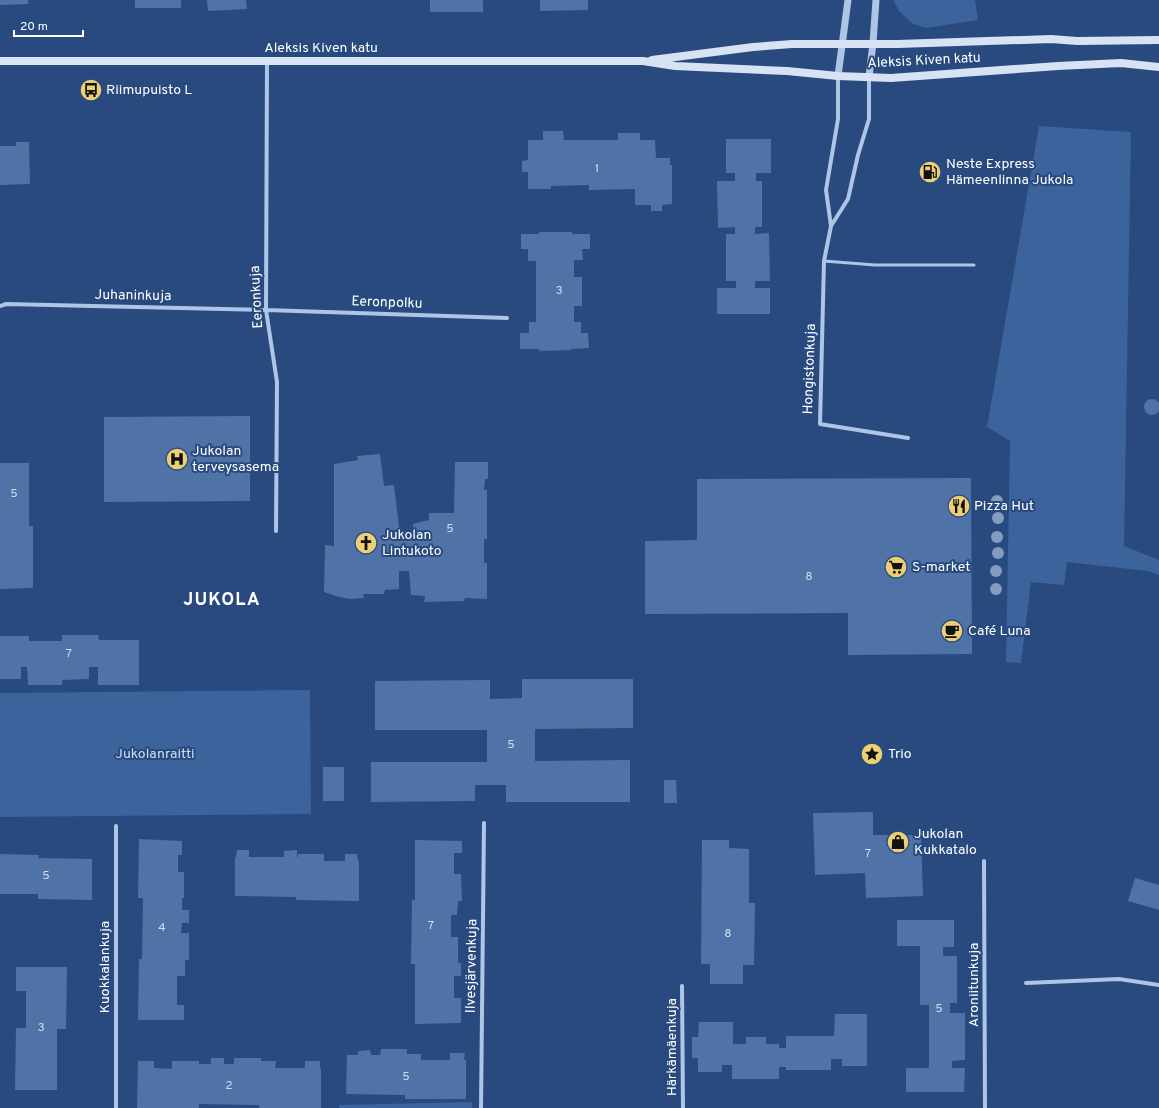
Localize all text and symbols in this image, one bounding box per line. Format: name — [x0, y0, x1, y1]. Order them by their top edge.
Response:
scale bar — [14, 12, 83, 38]
text: 20 m — [20, 19, 48, 35]
street label: Aleksis Kiven katu — [264, 40, 378, 57]
street label: Aleksis Kiven katu — [867, 50, 981, 72]
bus stop icon: Riimupuisto L — [78, 77, 104, 103]
place label: Riimupuisto L — [106, 82, 192, 99]
place label: Neste Express Hämeenlinna Jukola — [946, 156, 1073, 189]
fuel station icon: Neste Express Hämeenlinna Jukola — [917, 159, 943, 185]
house number: 1 — [595, 161, 599, 177]
street label: Eeronkuja — [247, 265, 267, 329]
house number: 3 — [555, 283, 563, 299]
street label: Juhaninkuja — [94, 287, 172, 305]
street label: Eeronpolku — [351, 293, 423, 313]
street label: Hongistonkuja — [800, 323, 820, 415]
place label: Jukolan terveysasema — [192, 443, 279, 476]
hospital icon: Jukolan terveysasema — [164, 446, 190, 472]
house number: 5 — [10, 486, 18, 502]
restaurant icon: Pizza Hut — [946, 493, 972, 519]
place label: Pizza Hut — [974, 498, 1034, 515]
house number: 5 — [446, 521, 454, 537]
place label: Jukolan Lintukoto — [382, 527, 442, 560]
church icon: Jukolan Lintukoto — [353, 530, 379, 556]
supermarket icon: S-market — [883, 554, 909, 580]
place label: S-market — [912, 559, 970, 576]
house number: 8 — [805, 569, 813, 585]
district label: JUKOLA — [183, 589, 261, 612]
cafe icon: Café Luna — [939, 618, 965, 644]
place label: Café Luna — [968, 623, 1031, 640]
house number: 7 — [66, 646, 72, 662]
house number: 5 — [507, 737, 515, 753]
place icon: Trio — [859, 741, 885, 767]
park label: Jukolanraitti — [115, 746, 195, 763]
place label: Trio — [888, 746, 912, 763]
place label: Jukolan Kukkatalo — [914, 826, 977, 859]
shop icon: Jukolan Kukkatalo — [885, 829, 911, 855]
house number: 7 — [865, 846, 871, 862]
house number: 5 — [42, 868, 50, 884]
house number: 7 — [428, 918, 434, 934]
street label: Ilvesjärvenkuja — [463, 919, 481, 1013]
house number: 4 — [158, 920, 166, 936]
street label: Kuokkalankuja — [97, 921, 114, 1013]
house number: 8 — [724, 926, 732, 942]
street label: Aroniitunkuja — [966, 943, 983, 1027]
street label: Härkämäenkuja — [664, 998, 681, 1096]
house number: 5 — [935, 1001, 943, 1017]
house number: 3 — [37, 1020, 45, 1036]
house number: 5 — [402, 1069, 410, 1085]
house number: 2 — [225, 1078, 233, 1094]

